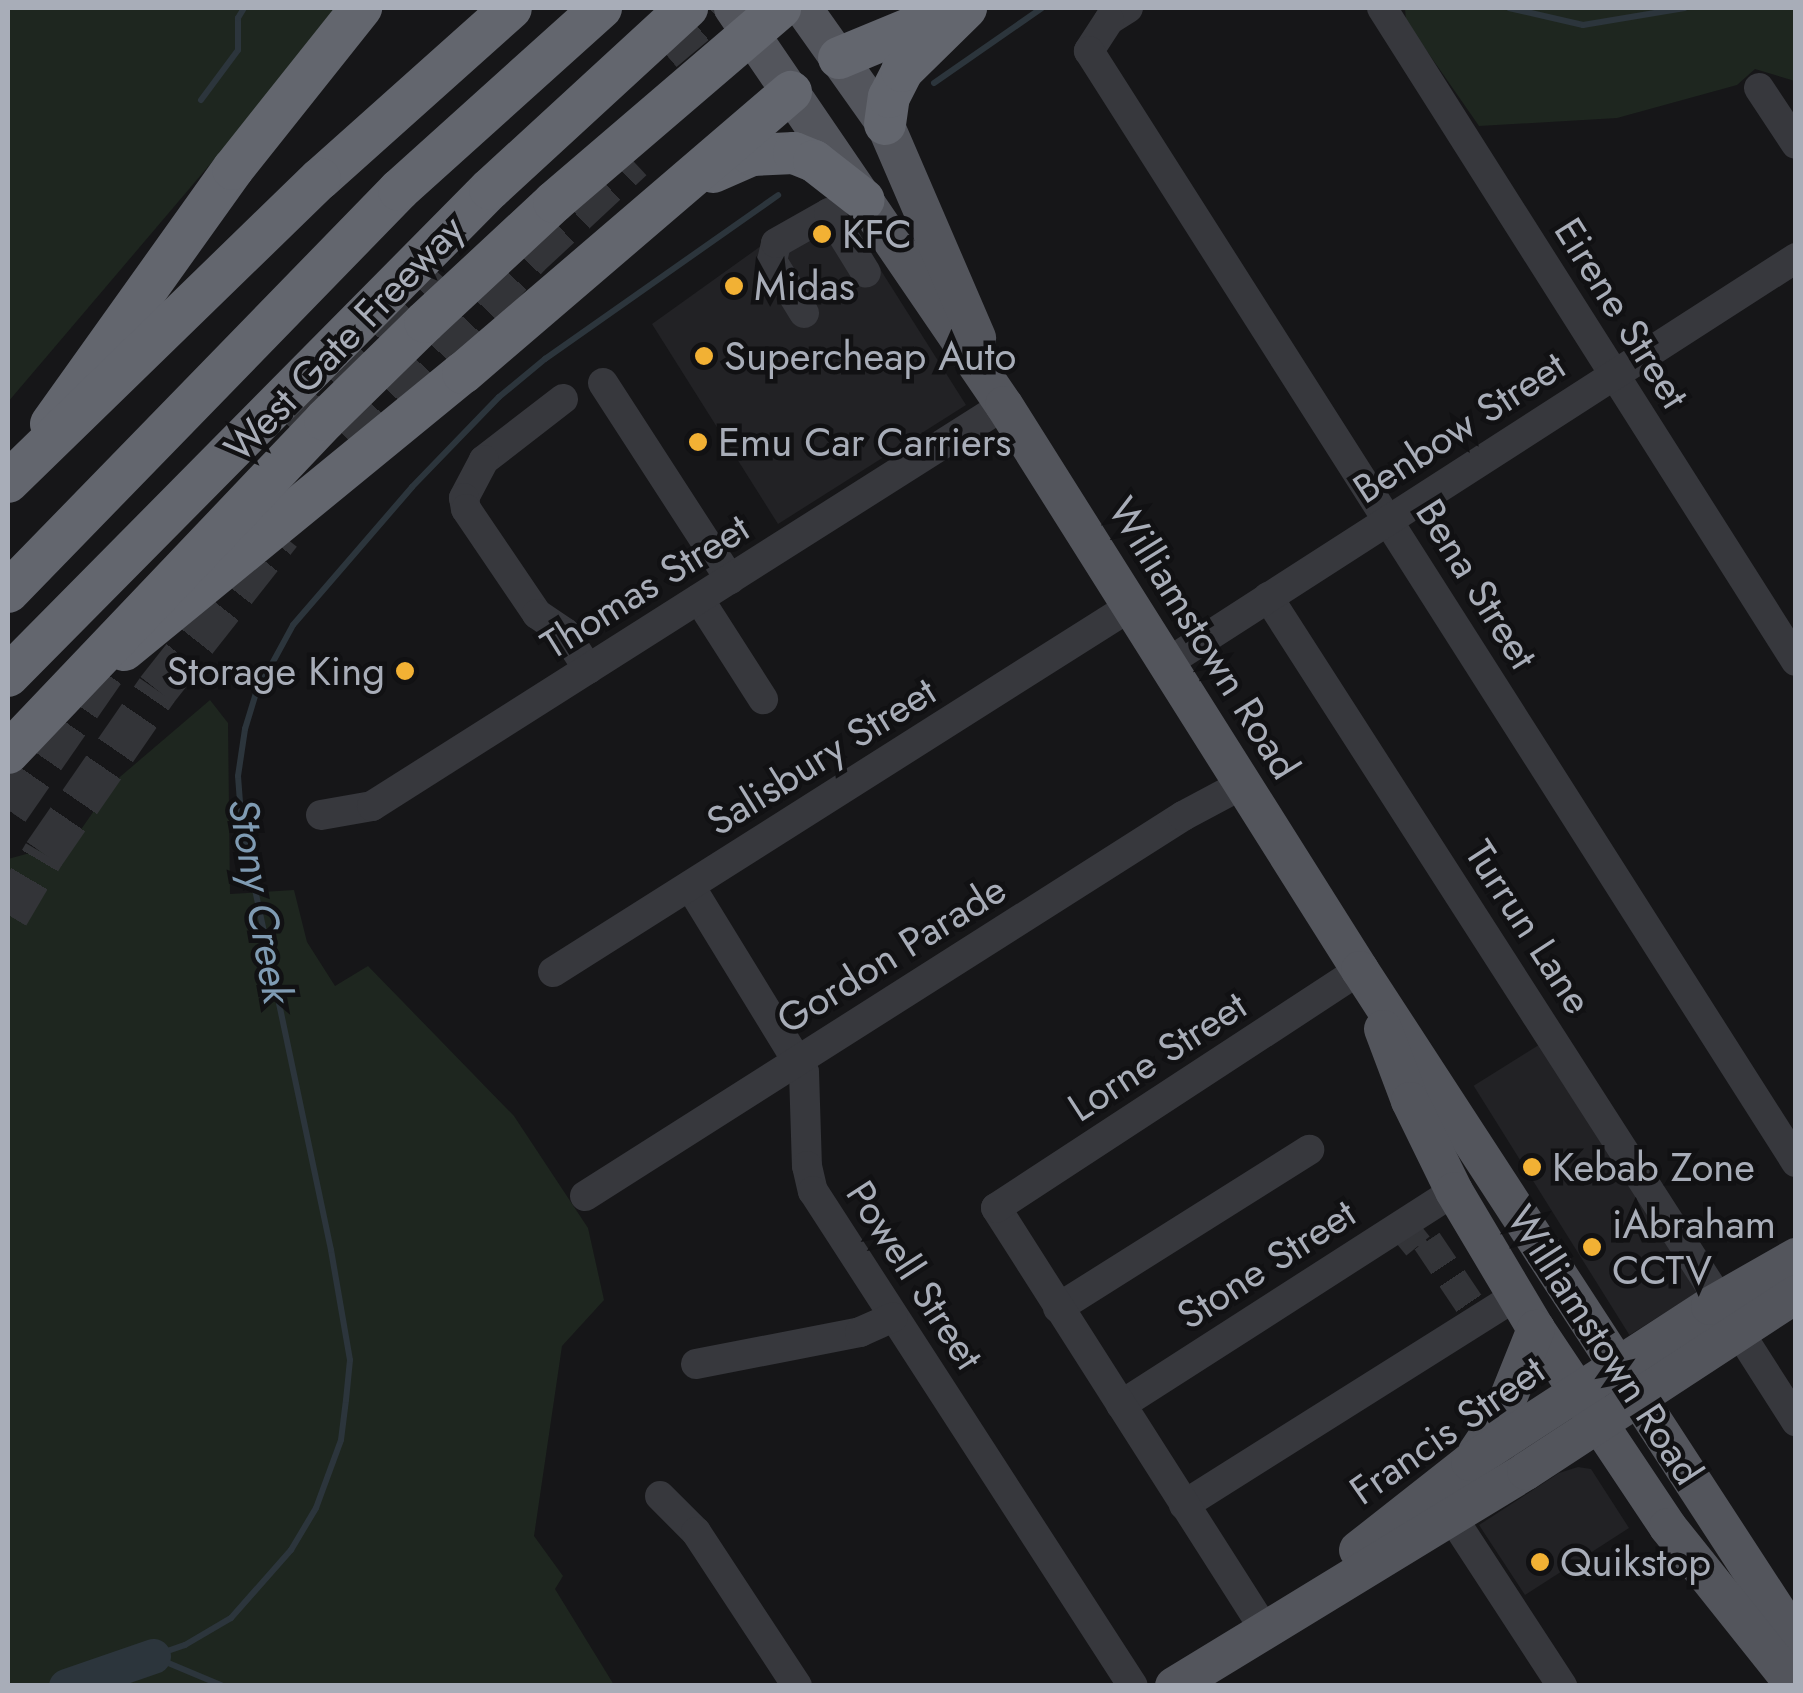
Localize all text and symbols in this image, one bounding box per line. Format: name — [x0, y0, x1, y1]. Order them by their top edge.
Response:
street label: West Gate Freeway — [214, 205, 474, 471]
street label: Eirene Street — [1545, 209, 1699, 417]
place label: KFC — [842, 210, 912, 258]
marker: KFC — [811, 223, 833, 245]
place label: Midas — [754, 262, 855, 310]
marker: Midas — [723, 275, 745, 297]
place label: Supercheap Auto — [724, 332, 1016, 380]
street label: Benbow Street — [1344, 341, 1574, 513]
marker: Supercheap Auto — [693, 345, 715, 367]
place label: Emu Car Carriers — [718, 418, 1011, 466]
marker: Emu Car Carriers — [687, 431, 709, 453]
street label: Williamstown Road — [1098, 488, 1310, 788]
street label: Bena Street — [1406, 490, 1548, 678]
street label: Thomas Street — [532, 503, 758, 669]
place label: Storage King — [166, 647, 385, 695]
marker: Storage King — [394, 660, 416, 682]
street label: Salisbury Street — [698, 667, 944, 845]
water label: Stony Creek — [217, 795, 303, 1007]
street label: Turrun Lane — [1455, 831, 1603, 1023]
street label: Gordon Parade — [768, 865, 1014, 1043]
street label: Lorne Street — [1059, 981, 1255, 1131]
place label: Kebab Zone — [1552, 1143, 1755, 1191]
marker: Kebab Zone — [1521, 1156, 1543, 1178]
street label: Powell Street — [836, 1172, 994, 1378]
street label: Stone Street — [1168, 1189, 1364, 1339]
street label: Williamstown Road — [1497, 1197, 1713, 1493]
place label: iAbraham CCTV — [1612, 1200, 1776, 1294]
marker: iAbraham CCTV — [1581, 1236, 1603, 1258]
street label: Francis Street — [1341, 1345, 1553, 1515]
place label: Quikstop — [1560, 1538, 1711, 1586]
marker: Quikstop — [1529, 1551, 1551, 1573]

